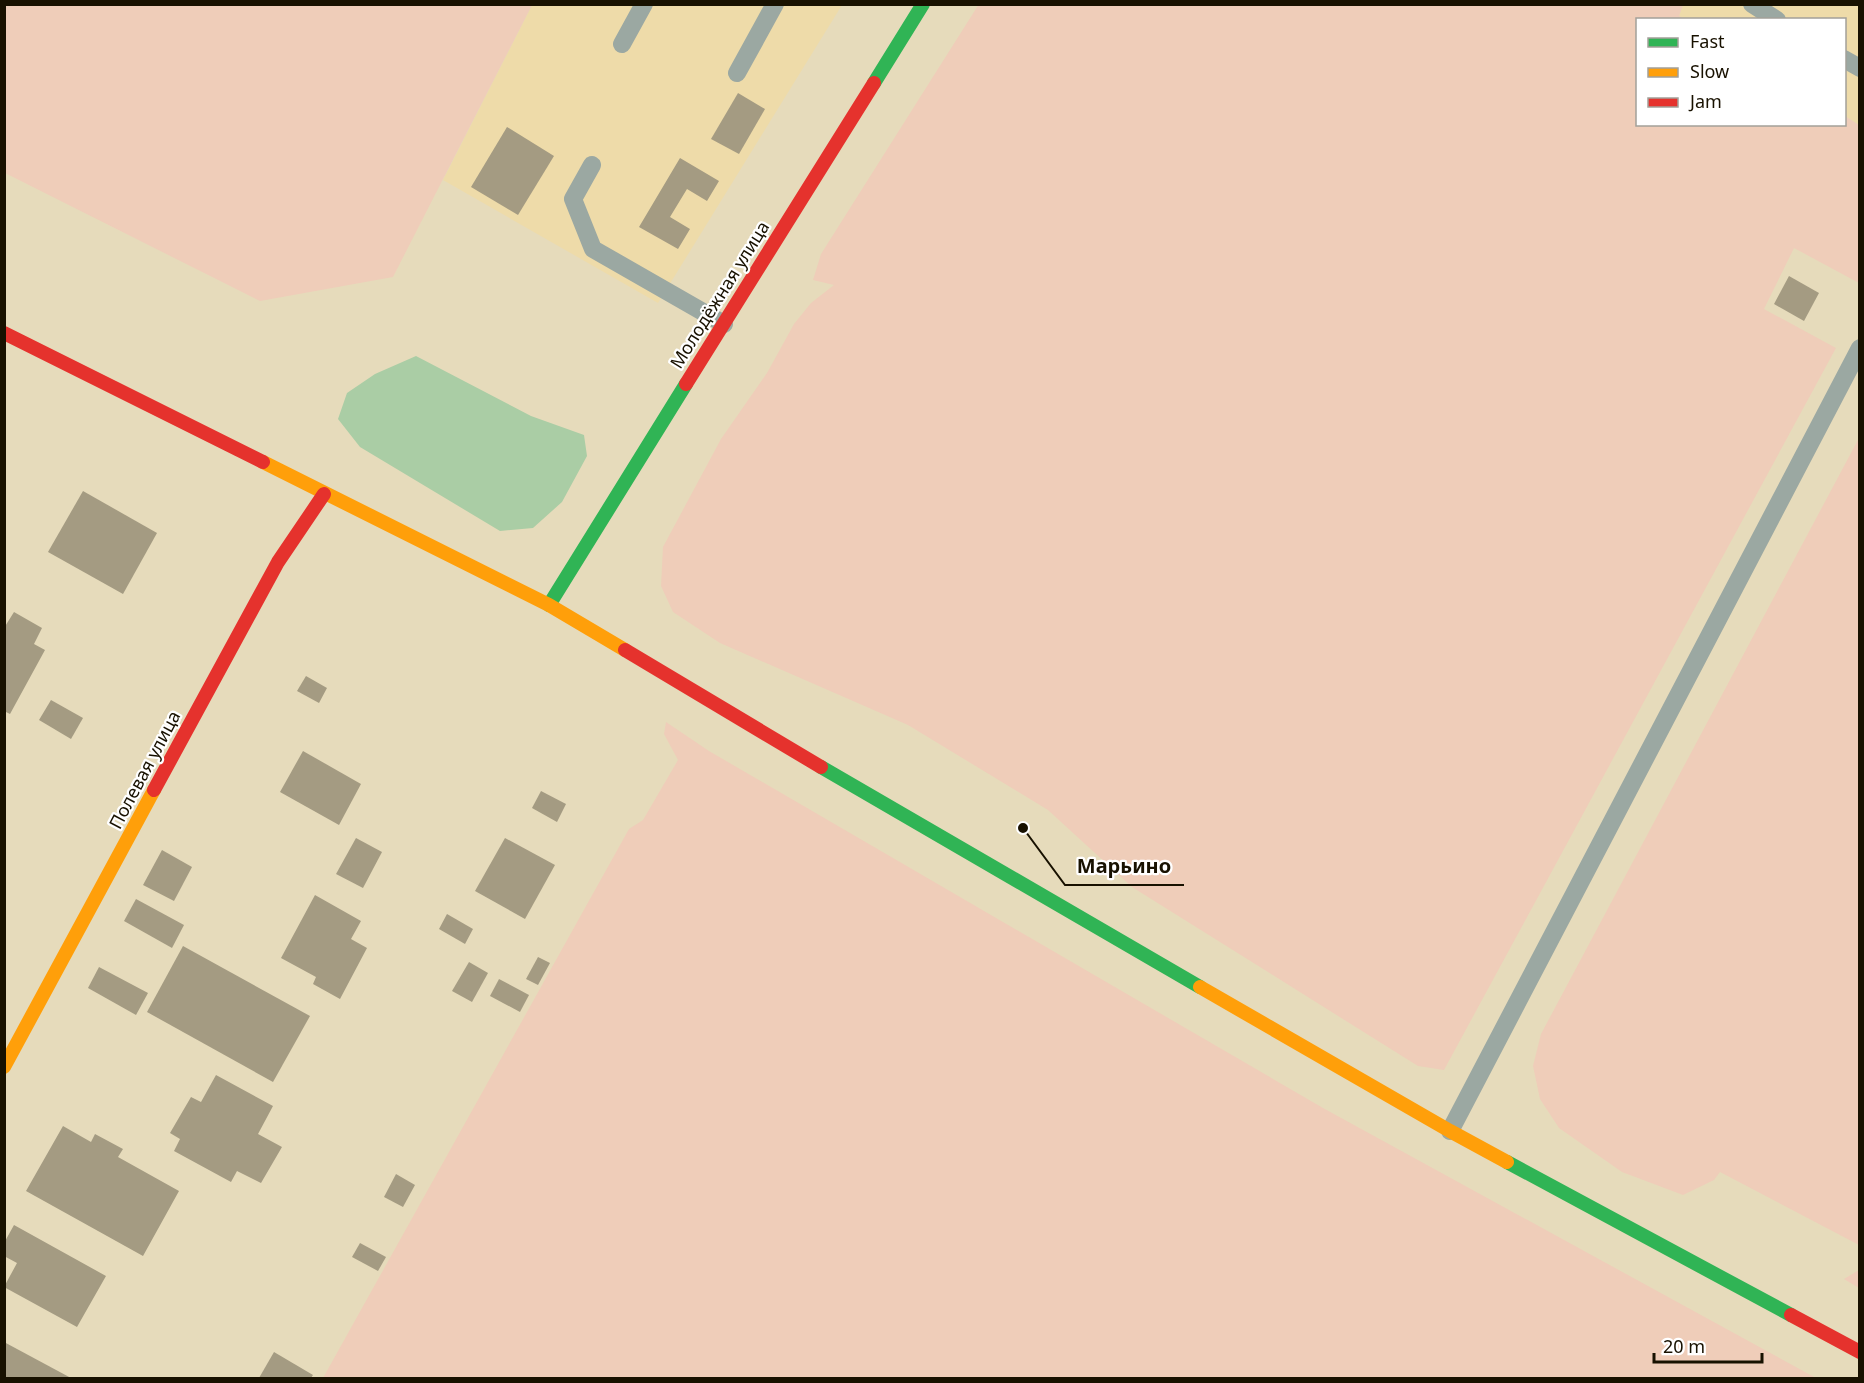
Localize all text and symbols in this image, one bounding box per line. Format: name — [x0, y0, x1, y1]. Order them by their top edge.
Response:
legend — [1636, 18, 1846, 126]
text: Fast — [1690, 29, 1725, 53]
text: Slow — [1690, 59, 1729, 83]
text: Jam — [1688, 89, 1722, 113]
street label: Молодёжная улица — [664, 216, 774, 373]
street label: Полевая улица — [103, 706, 185, 833]
callout: Марьино — [1065, 847, 1184, 885]
text: Марьино — [1077, 852, 1171, 879]
scale bar — [1654, 1326, 1762, 1364]
text: 20 m — [1663, 1334, 1705, 1358]

